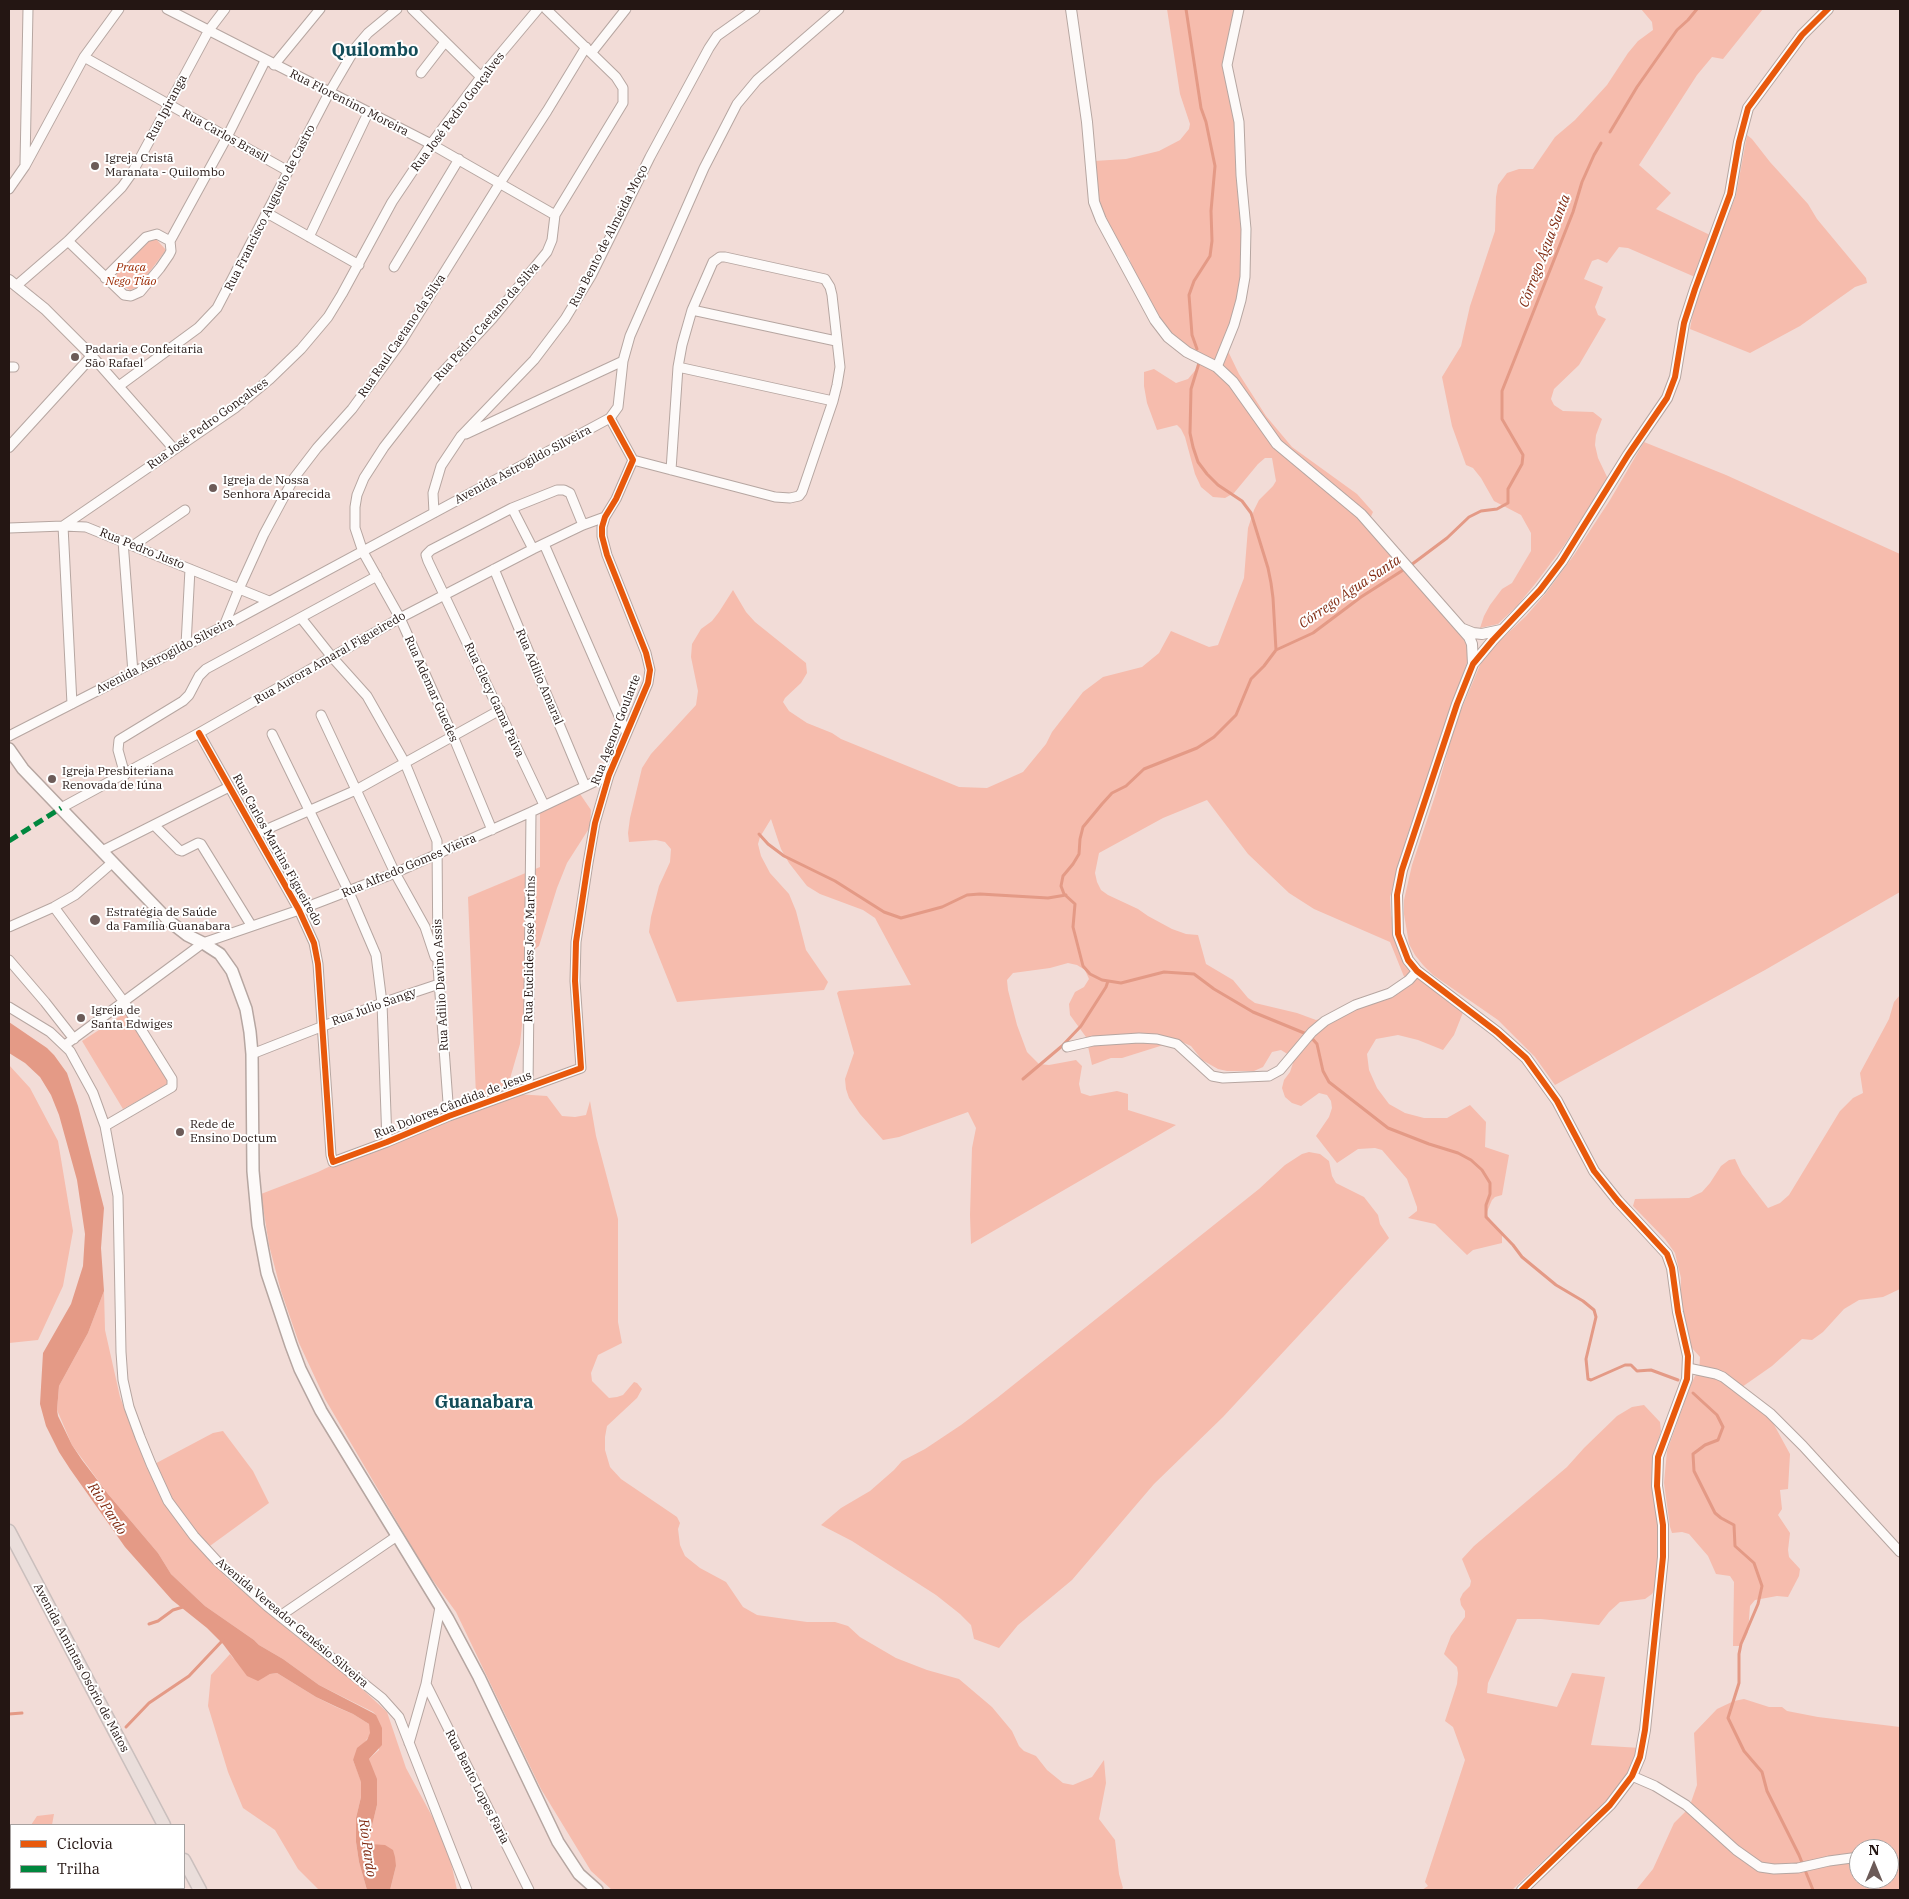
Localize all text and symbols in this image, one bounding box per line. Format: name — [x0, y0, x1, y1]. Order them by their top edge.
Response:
district label: Quilombo — [331, 40, 419, 62]
street label: Rua José Pedro Gonçalves — [408, 49, 508, 175]
street label: Rua Florentino Moreira — [287, 67, 411, 139]
street label: Rua Ipiranga — [144, 73, 190, 143]
street label: Rua Carlos Brasil — [179, 106, 271, 166]
street label: Rua Francisco Augusto de Castro — [222, 122, 318, 294]
place label: Igreja Cristã Maranata - Quilombo — [105, 152, 225, 180]
marker: Igreja Cristã Maranata - Quilombo — [89, 160, 101, 172]
street label: Rua Bento de Almeida Moço — [567, 163, 651, 309]
water label: Córrego Água Santa — [1516, 192, 1574, 310]
street label: Rua Pedro Caetano da Silva — [431, 259, 543, 385]
park label: Praça Nego Tião — [105, 261, 157, 289]
street label: Rua Raul Caetano da Silva — [355, 272, 449, 400]
place label: Padaria e Confeitaria São Rafael — [85, 343, 203, 371]
marker: Padaria e Confeitaria São Rafael — [69, 351, 81, 363]
street label: Rua José Pedro Gonçalves — [145, 375, 271, 473]
street label: Avenida Astrogildo Silveira — [452, 423, 594, 507]
place label: Igreja de Nossa Senhora Aparecida — [223, 474, 331, 502]
marker: Igreja de Nossa Senhora Aparecida — [207, 482, 219, 494]
street label: Rua Pedro Justo — [97, 525, 187, 573]
water label: Córrego Água Santa — [1296, 552, 1404, 632]
street label: Rua Aurora Amaral Figueiredo — [252, 609, 408, 707]
street label: Avenida Astrogildo Silveira — [94, 615, 236, 697]
street label: Rua Adilio Amaral — [512, 627, 566, 727]
street label: Rua Ademar Guedes — [401, 634, 461, 744]
street label: Rua Glecy Gama Paiva — [461, 640, 527, 760]
street label: Rua Agenor Goularte — [588, 673, 644, 787]
place label: Igreja Presbiteriana Renovada de Iúna — [62, 765, 174, 793]
street label: Rua Carlos Martins Figueiredo — [229, 772, 325, 928]
marker: Igreja Presbiteriana Renovada de Iúna — [46, 773, 58, 785]
street label: Rua Alfredo Gomes Vieira — [340, 831, 478, 901]
street label: Rua Euclides José Martins — [522, 875, 538, 1023]
place label: Estratégia de Saúde da Família Guanabara — [106, 906, 231, 934]
marker: Estratégia de Saúde da Família Guanabara — [88, 913, 102, 927]
street label: Rua Adilio Davino Assis — [430, 918, 452, 1052]
street label: Rua Julio Sangy — [330, 985, 418, 1029]
place label: Igreja de Santa Edwiges — [91, 1004, 173, 1032]
marker: Igreja de Santa Edwiges — [75, 1012, 87, 1024]
street label: Rua Dolores Cândida de Jesus — [372, 1068, 534, 1142]
place label: Rede de Ensino Doctum — [190, 1118, 277, 1146]
marker: Rede de Ensino Doctum — [174, 1126, 186, 1138]
district label: Guanabara — [435, 1392, 533, 1414]
water label: Rio Pardo — [84, 1480, 130, 1538]
street label: Avenida Vereador Genésio Silveira — [213, 1555, 371, 1691]
street label: Avenida Amintas Osório de Matos — [30, 1581, 132, 1755]
street label: Rua Bento Lopes Faria — [442, 1727, 512, 1847]
water label: Rio Pardo — [355, 1818, 379, 1878]
legend — [10, 1824, 185, 1889]
text: Ciclovia — [57, 1834, 113, 1853]
north arrow — [1849, 1839, 1899, 1889]
text: N — [1868, 1841, 1880, 1859]
text: Trilha — [57, 1859, 100, 1878]

